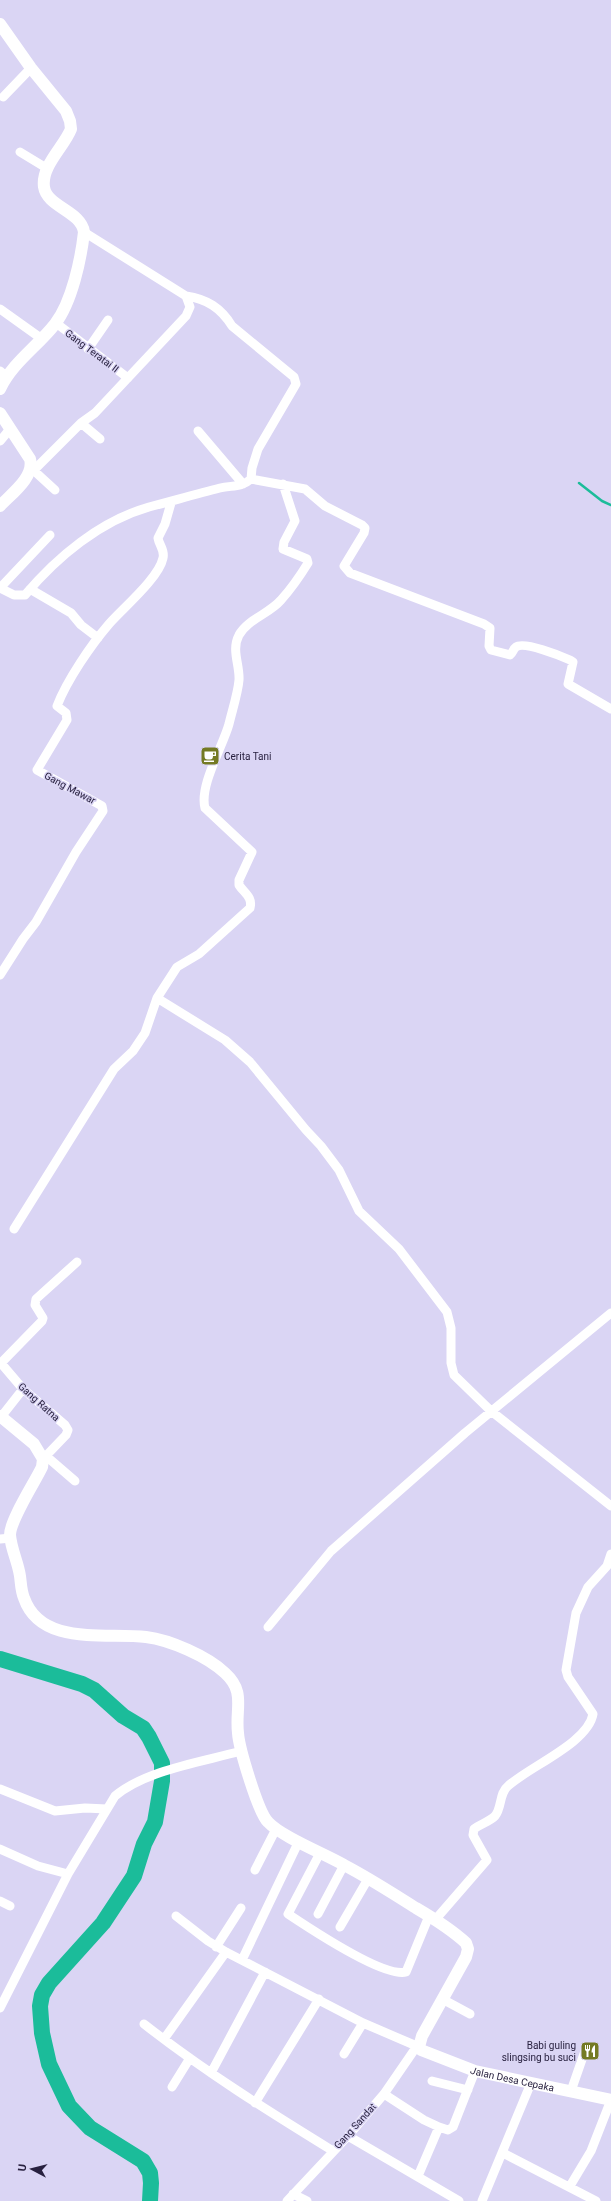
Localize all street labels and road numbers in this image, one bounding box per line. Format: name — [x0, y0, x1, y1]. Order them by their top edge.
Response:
street label: Gang Teratai II — [63, 327, 121, 375]
street label: Gang Mawar — [43, 770, 98, 806]
street label: Gang Ratna — [16, 1381, 62, 1423]
street label: Jalan Desa Cepaka — [469, 2064, 555, 2093]
street label: Gang Sandat — [332, 2101, 378, 2151]

